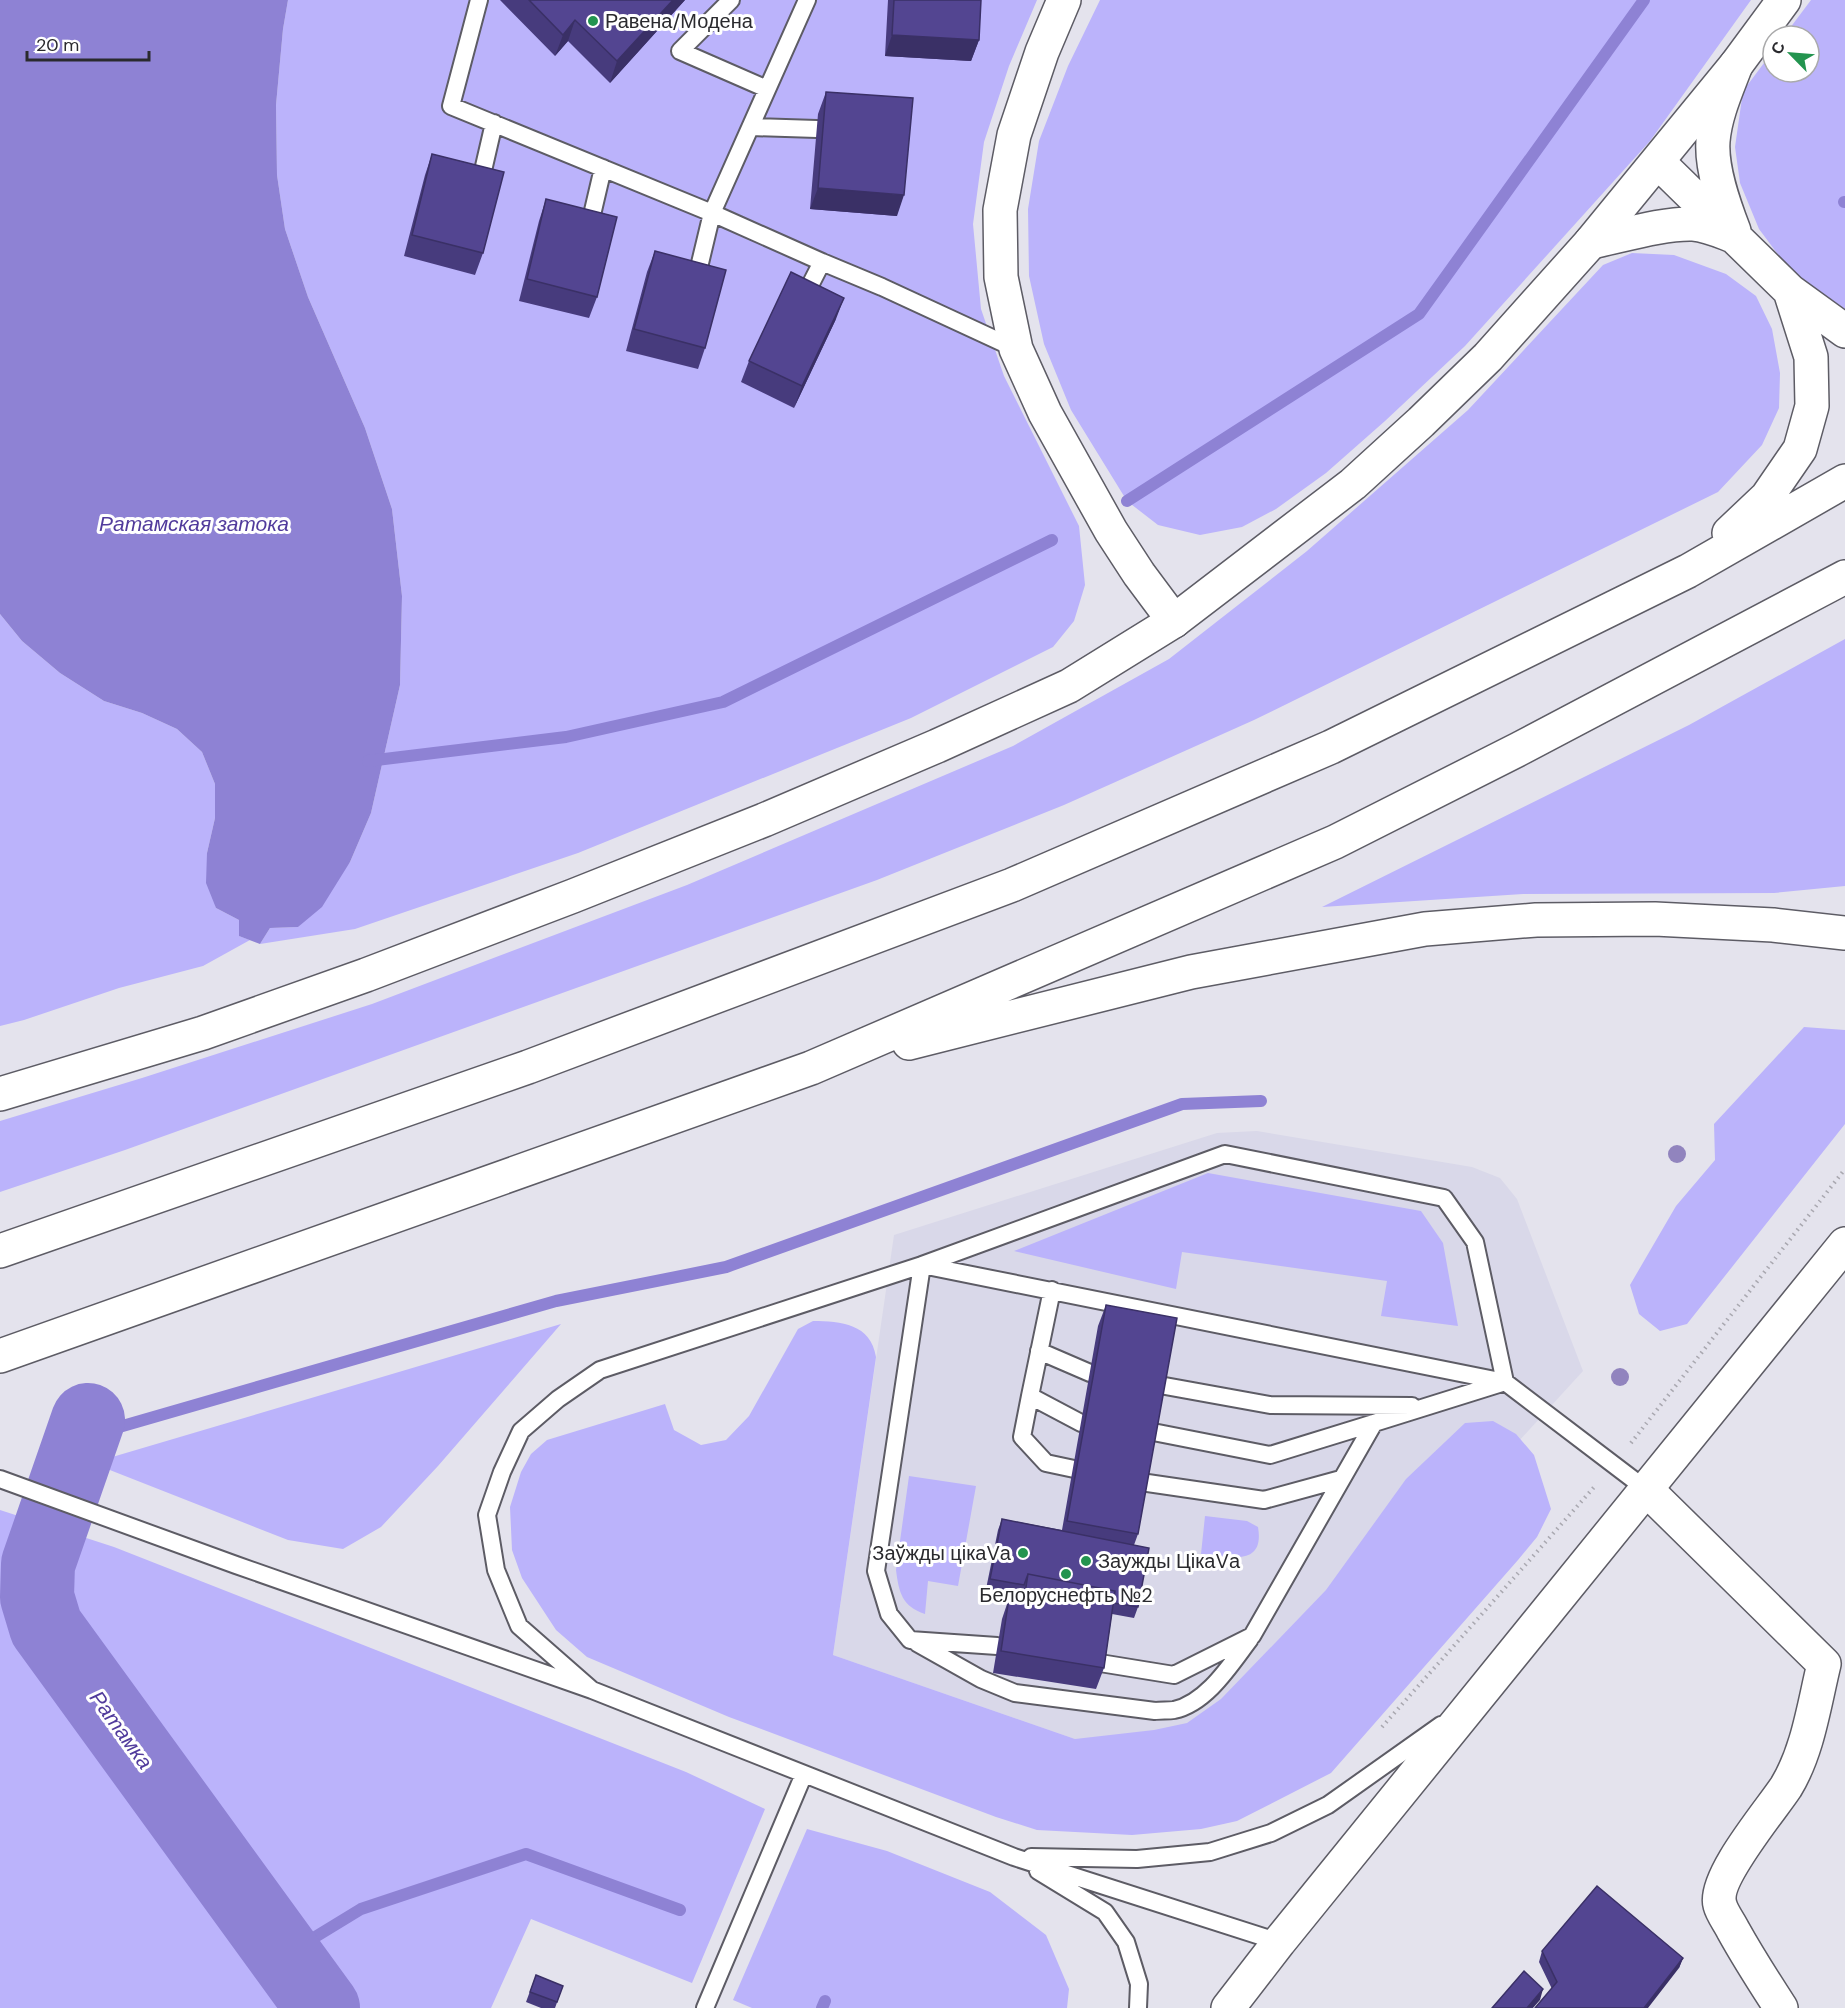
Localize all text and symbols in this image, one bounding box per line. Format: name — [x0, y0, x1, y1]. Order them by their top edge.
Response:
place label: Равена/Модена — [605, 8, 754, 34]
marker: Равена/Модена — [586, 14, 600, 28]
scale bar — [27, 24, 148, 62]
north arrow — [1761, 24, 1821, 84]
text: 20 m — [36, 33, 79, 57]
text: С — [1766, 38, 1790, 58]
water label: Ратамская затока — [99, 510, 289, 538]
place label: Заўжды цікаVа — [872, 1540, 1012, 1566]
marker: Заўжды цікаVа — [1016, 1546, 1030, 1560]
place label: Заужды ЦікаVа — [1098, 1548, 1241, 1574]
marker: Заужды ЦікаVа — [1079, 1554, 1093, 1568]
marker: Белоруснефть №2 — [1059, 1567, 1073, 1581]
place label: Белоруснефть №2 — [979, 1582, 1153, 1608]
water label: Ратамка — [83, 1685, 159, 1775]

